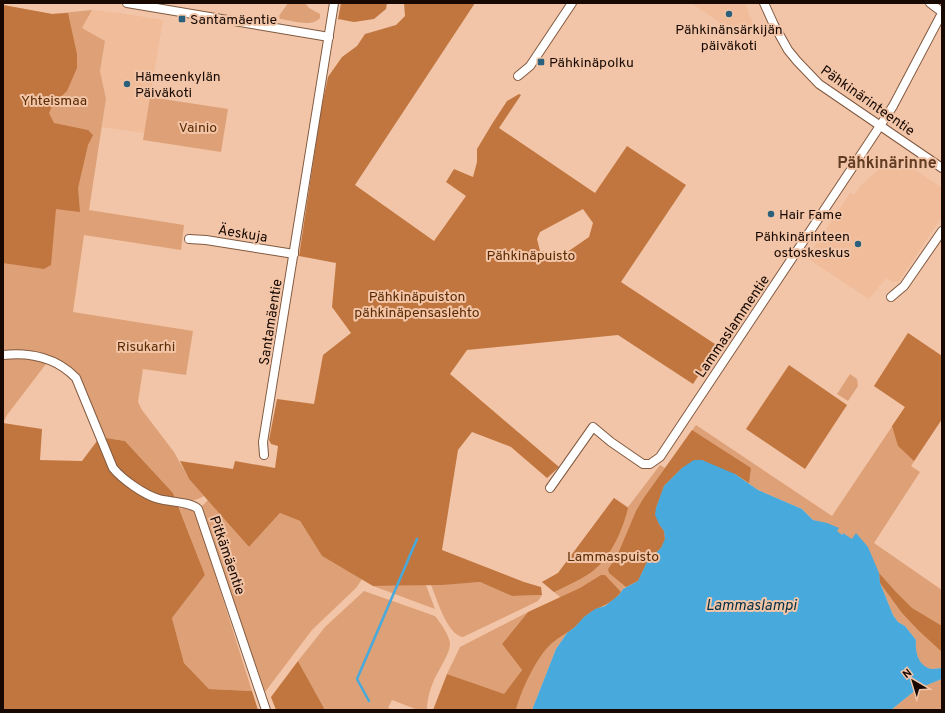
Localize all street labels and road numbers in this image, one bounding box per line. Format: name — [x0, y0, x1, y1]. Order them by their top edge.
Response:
street label: Pähkinärinteentie — [817, 62, 918, 140]
street label: Äeskuja — [217, 221, 269, 247]
street label: Lammaslammentie — [693, 272, 774, 381]
street label: Santamäentie — [256, 278, 287, 367]
street label: Pitkämäentie — [205, 514, 248, 597]

